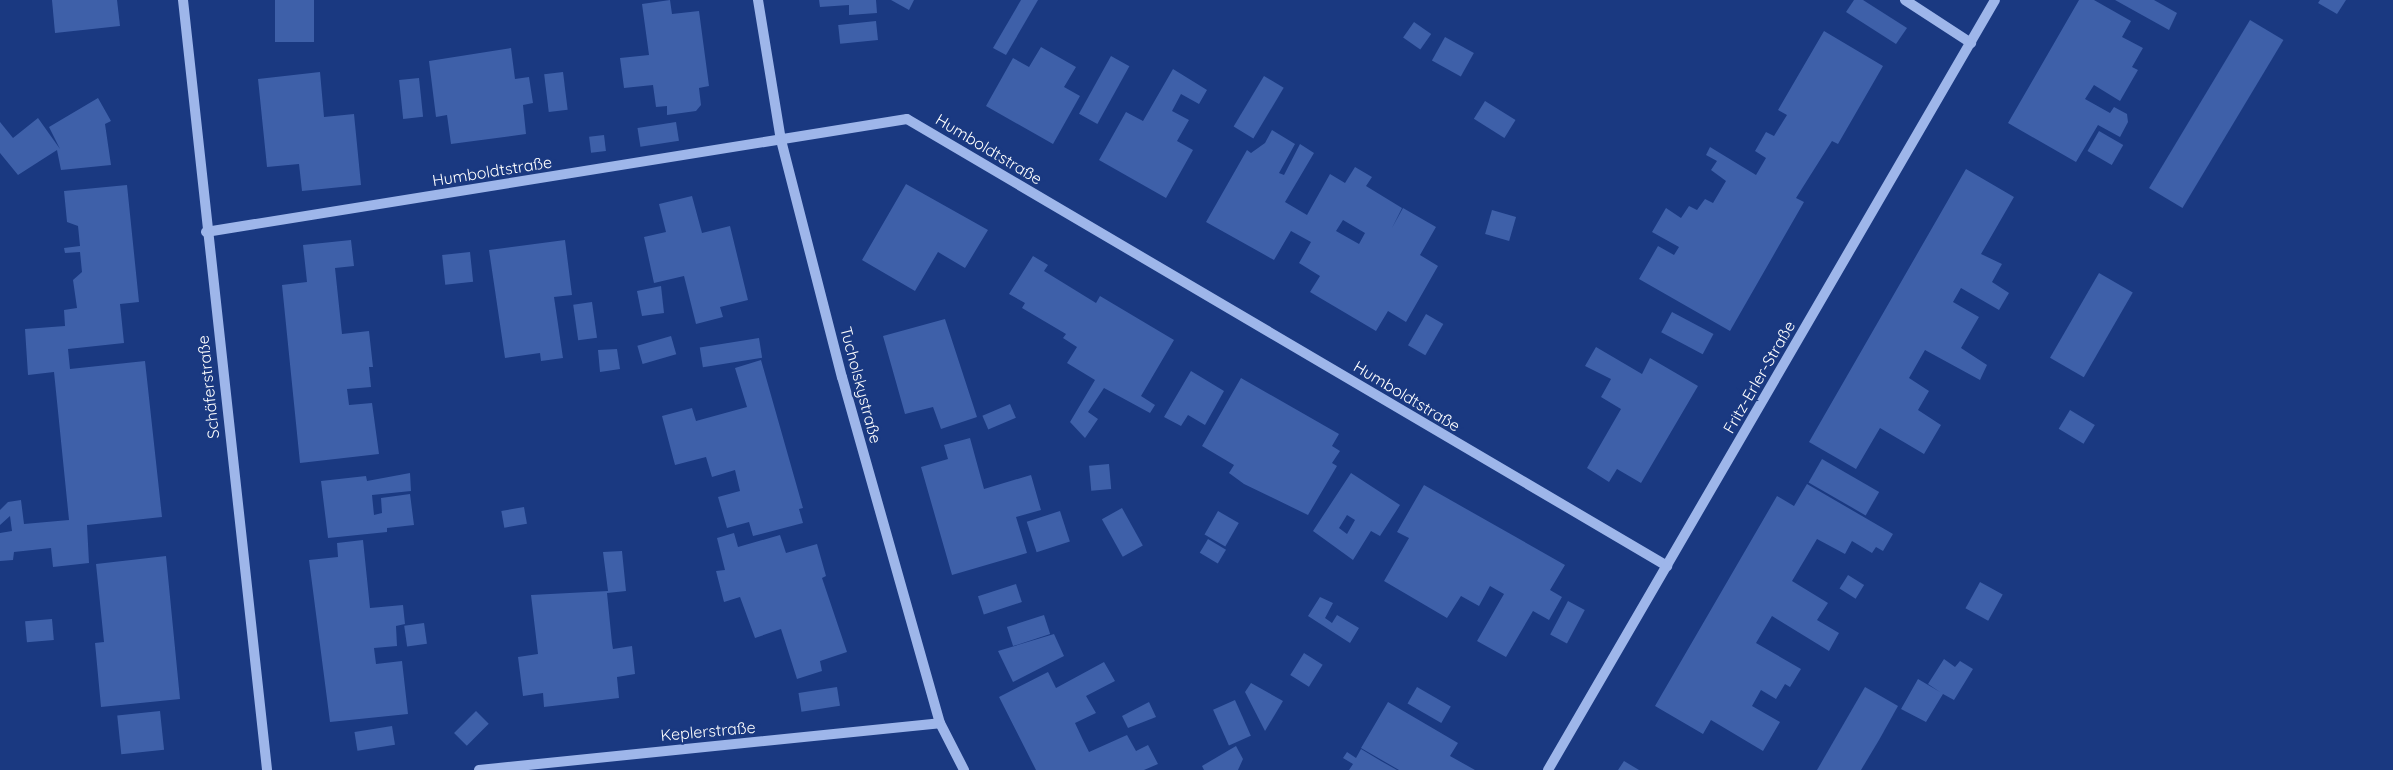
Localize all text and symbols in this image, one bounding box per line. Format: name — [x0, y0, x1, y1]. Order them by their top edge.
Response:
street label: Humboldtstraße — [932, 110, 1046, 188]
street label: Humboldtstraße — [431, 152, 553, 190]
street label: Fritz-Erler-Straße — [1719, 317, 1799, 437]
street label: Tucholskystraße — [836, 325, 886, 445]
street label: Schäferstraße — [193, 334, 223, 440]
street label: Humboldtstraße — [1350, 357, 1464, 435]
street label: Keplerstraße — [660, 717, 756, 745]

